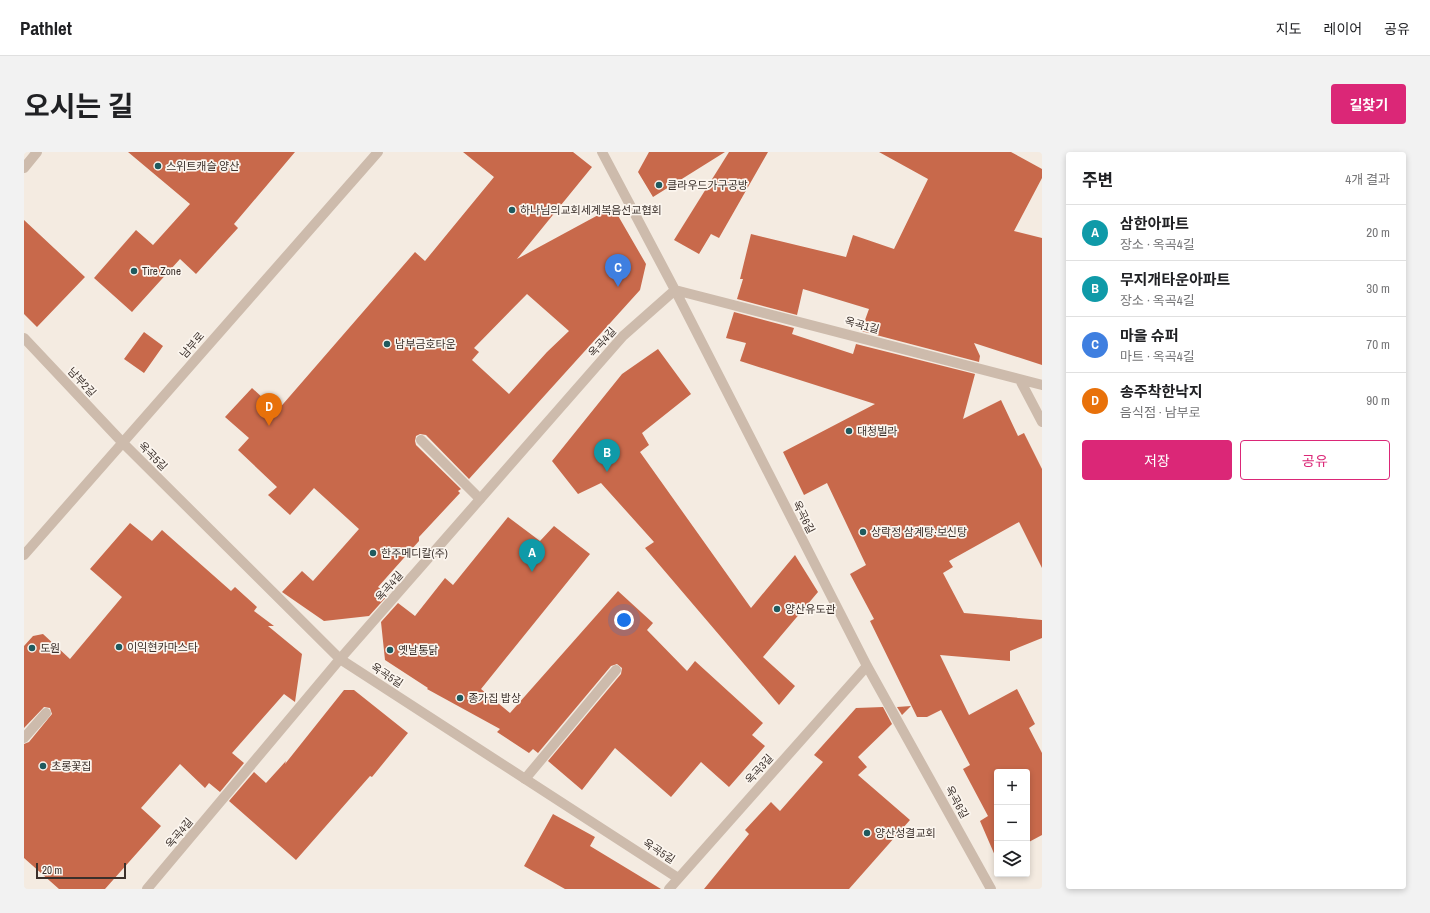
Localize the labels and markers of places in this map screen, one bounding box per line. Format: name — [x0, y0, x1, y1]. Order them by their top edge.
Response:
place label: 스위트캐슬 양산 — [166, 159, 239, 173]
marker: 스위트캐슬 양산 — [153, 161, 163, 171]
place label: 클라우드가구공방 — [667, 178, 748, 192]
marker: 클라우드가구공방 — [654, 180, 664, 190]
place label: 하나님의교회세계복음선교협회 — [520, 203, 662, 217]
marker: 하나님의교회세계복음선교협회 — [507, 205, 517, 215]
pin: C — [605, 254, 631, 287]
place label: Tire Zone — [142, 264, 181, 278]
marker: Tire Zone — [129, 266, 139, 276]
place label: 남부금호타운 — [395, 337, 456, 351]
marker: 남부금호타운 — [382, 339, 392, 349]
pin: D — [256, 393, 282, 426]
place label: 대청빌라 — [857, 424, 897, 438]
marker: 대청빌라 — [844, 426, 854, 436]
pin: B — [594, 439, 620, 472]
place label: 상락정 삼계탕·보신탕 — [871, 525, 967, 539]
marker: 상락정 삼계탕·보신탕 — [858, 527, 868, 537]
pin: A — [519, 539, 545, 572]
place label: 한주메디칼(주) — [381, 546, 448, 560]
marker: 한주메디칼(주) — [368, 548, 378, 558]
place label: 양산유도관 — [785, 602, 836, 616]
marker: 양산유도관 — [772, 604, 782, 614]
place label: 이익현카마스타 — [127, 640, 198, 654]
place label: 도원 — [40, 641, 60, 655]
marker: 이익현카마스타 — [114, 642, 124, 652]
marker: 도원 — [27, 643, 37, 653]
place label: 옛날통닭 — [398, 643, 438, 657]
marker: 옛날통닭 — [385, 645, 395, 655]
place label: 종가집 밥상 — [468, 691, 521, 705]
marker: 종가집 밥상 — [455, 693, 465, 703]
place label: 초롱꽃집 — [51, 759, 91, 773]
marker: 초롱꽃집 — [38, 761, 48, 771]
place label: 양산성결교회 — [875, 826, 936, 840]
marker: 양산성결교회 — [862, 828, 872, 838]

